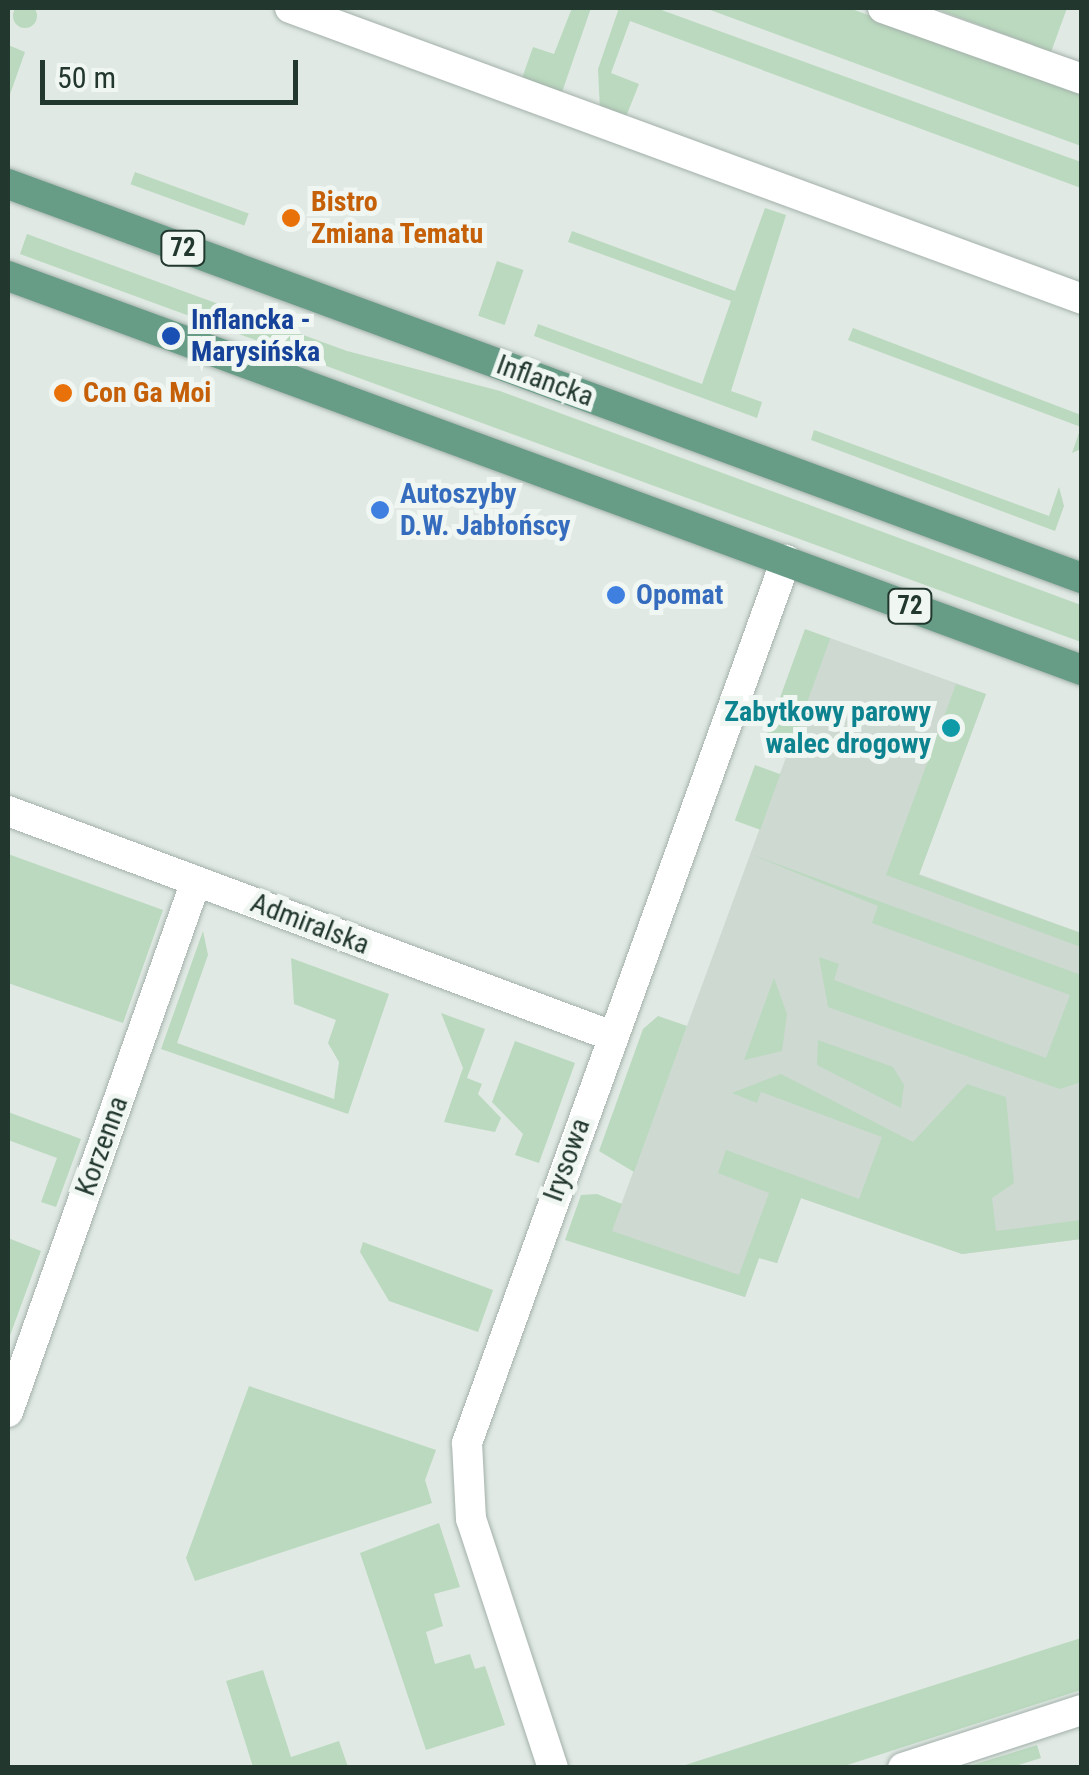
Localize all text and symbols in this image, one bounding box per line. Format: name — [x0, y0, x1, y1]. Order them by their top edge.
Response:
scale bar — [45, 40, 302, 102]
text: 50 m — [57, 60, 116, 95]
place label: Bistro Zmiana Tematu — [311, 185, 484, 251]
marker: Bistro Zmiana Tematu — [280, 207, 302, 229]
road number: 72 — [158, 228, 208, 268]
place label: Inflancka - Marysińska — [191, 303, 320, 369]
marker: Inflancka - Marysińska — [160, 325, 182, 347]
street label: Inflancka — [492, 348, 598, 414]
place label: Con Ga Moi — [83, 376, 211, 410]
marker: Con Ga Moi — [52, 382, 74, 404]
place label: Autoszyby D.W. Jabłońscy — [400, 477, 570, 543]
marker: Autoszyby D.W. Jabłońscy — [369, 499, 391, 521]
place label: Opomat — [636, 578, 723, 612]
marker: Opomat — [605, 584, 627, 606]
road number: 72 — [885, 586, 935, 626]
place label: Zabytkowy parowy walec drogowy — [724, 695, 931, 761]
marker: Zabytkowy parowy walec drogowy — [940, 717, 962, 739]
street label: Admiralska — [246, 886, 374, 962]
street label: Korzenna — [69, 1092, 135, 1200]
street label: Irysowa — [537, 1114, 597, 1206]

